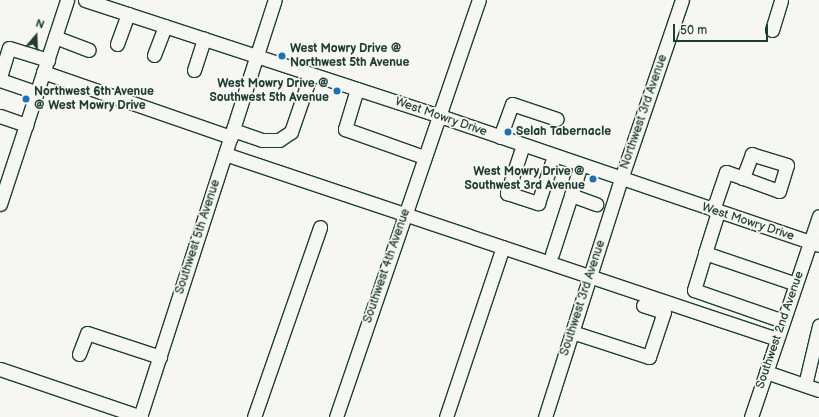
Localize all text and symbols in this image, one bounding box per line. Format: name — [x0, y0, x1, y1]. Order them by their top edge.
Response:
north arrow — [16, 16, 56, 56]
scale bar — [675, 16, 770, 42]
text: N — [34, 17, 46, 32]
text: 50 m — [680, 23, 707, 38]
place label: West Mowry Drive @ Northwest 5th Avenue — [290, 42, 409, 70]
marker: West Mowry Drive @ Northwest 5th Avenue — [277, 51, 287, 61]
street label: Northwest 3rd Avenue — [618, 53, 670, 171]
place label: West Mowry Drive @ Southwest 5th Avenue — [209, 77, 329, 105]
place label: Northwest 6th Avenue @ West Mowry Drive — [34, 85, 154, 113]
marker: West Mowry Drive @ Southwest 5th Avenue — [332, 86, 342, 96]
marker: Northwest 6th Avenue @ West Mowry Drive — [21, 94, 31, 104]
street label: West Mowry Drive — [393, 94, 489, 140]
place label: Selah Tabernacle — [516, 125, 611, 139]
marker: Selah Tabernacle — [503, 127, 513, 137]
place label: West Mowry Drive @ Southwest 3rd Avenue — [464, 165, 585, 193]
marker: West Mowry Drive @ Southwest 3rd Avenue — [588, 174, 598, 184]
street label: Southwest 5th Avenue — [173, 178, 223, 296]
street label: West Mowry Drive — [700, 200, 796, 244]
street label: Southwest 4th Avenue — [361, 207, 413, 325]
street label: Southwest 3rd Avenue — [558, 238, 608, 358]
street label: Southwest 2nd Avenue — [753, 269, 807, 391]

